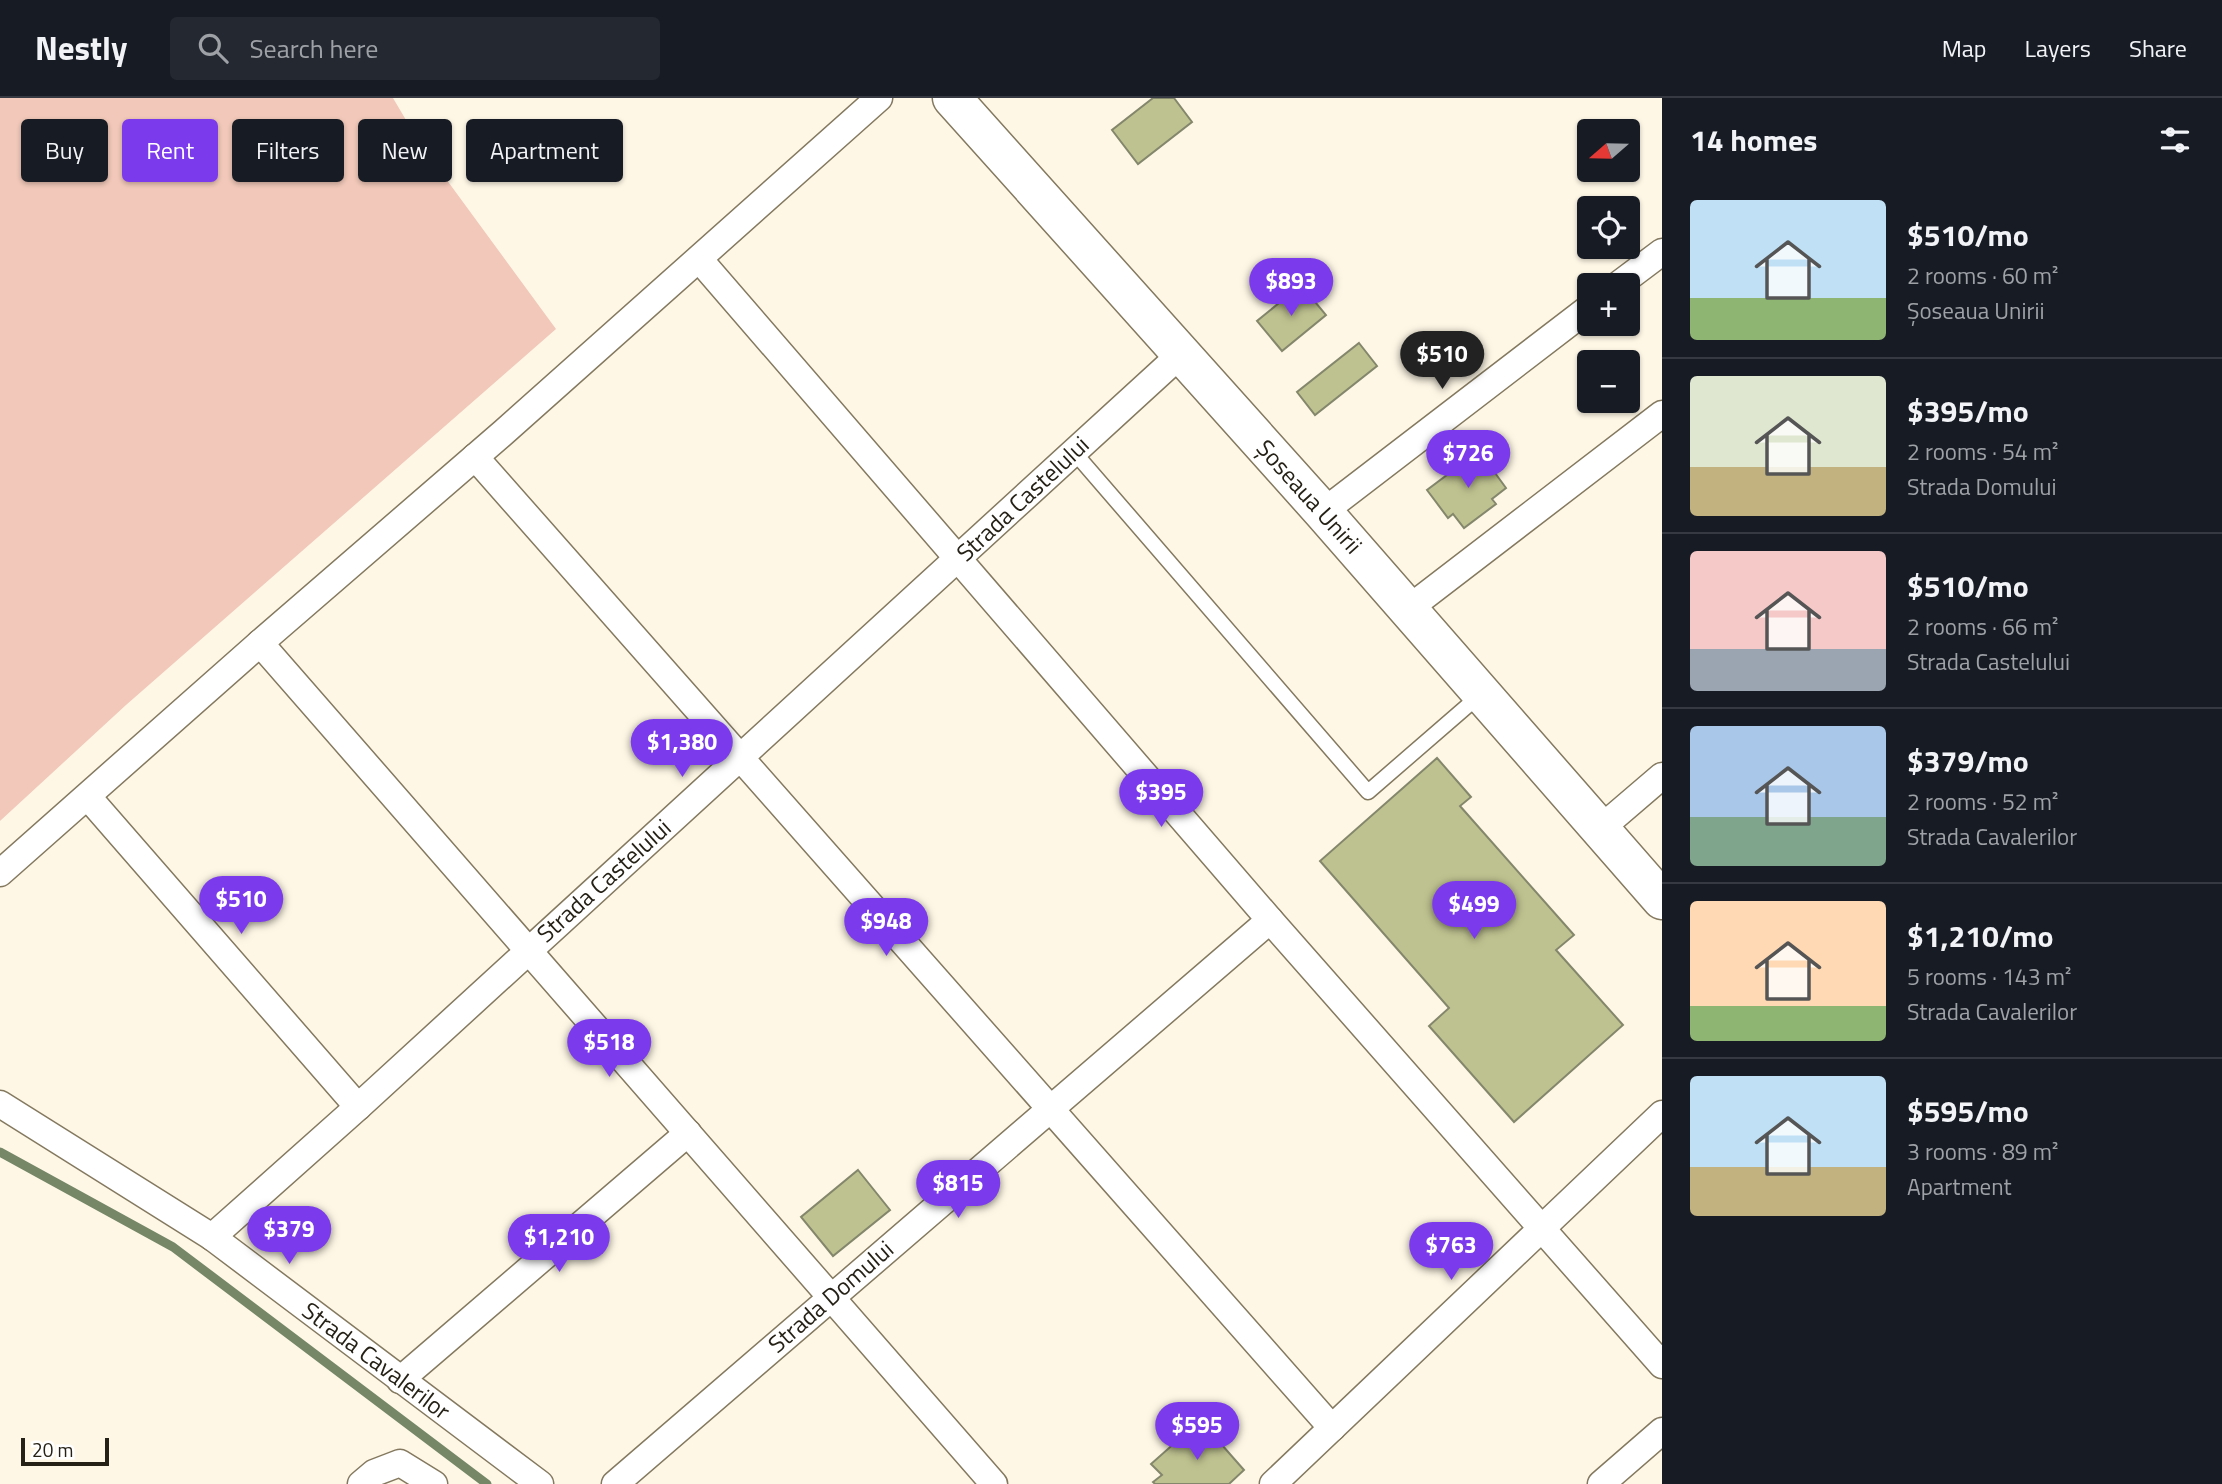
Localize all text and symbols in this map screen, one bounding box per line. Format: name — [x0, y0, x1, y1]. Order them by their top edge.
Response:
search box — [170, 17, 660, 80]
text: Nestly — [35, 23, 128, 73]
icon: search — [194, 29, 232, 67]
text: Search here — [250, 29, 378, 68]
text: Map — [1942, 30, 1987, 66]
text: Layers — [2025, 30, 2091, 66]
text: Share — [2129, 30, 2187, 66]
text: 14 homes — [1690, 117, 1817, 163]
chip: Buy — [21, 119, 108, 182]
chip: Rent — [122, 119, 218, 182]
chip: Filters — [232, 119, 344, 182]
chip: New — [358, 119, 452, 182]
chip: Apartment — [466, 119, 623, 182]
north arrow — [1577, 119, 1640, 182]
map controls — [1577, 119, 1640, 413]
icon: filters — [2156, 121, 2194, 159]
button: locate — [1577, 196, 1640, 259]
text: $510/mo — [1907, 212, 2029, 258]
icon: home — [1746, 228, 1830, 312]
pin: $893 — [1250, 258, 1332, 318]
text: 2 rooms · 60 m² — [1907, 258, 2058, 293]
text: $893 — [1265, 263, 1317, 298]
button: + — [1577, 273, 1640, 336]
text: Șoseaua Unirii — [1907, 293, 2044, 328]
pin: $510 — [1401, 331, 1483, 391]
text: $510 — [1416, 336, 1468, 371]
button: − — [1577, 350, 1640, 413]
text: $395/mo — [1907, 388, 2029, 434]
icon: home — [1746, 404, 1830, 488]
street label: Strada Castelului — [948, 427, 1097, 569]
pin: $726 — [1427, 430, 1509, 490]
street label: Șoseaua Unirii — [1248, 431, 1371, 562]
text: 2 rooms · 54 m² — [1907, 434, 2058, 469]
text: $726 — [1442, 435, 1494, 470]
text: Strada Domului — [1907, 469, 2057, 504]
text: $510/mo — [1907, 563, 2029, 609]
icon: home — [1746, 579, 1830, 663]
text: 2 rooms · 66 m² — [1907, 609, 2058, 644]
text: Strada Castelului — [1907, 644, 2070, 679]
pin: $1,380 — [625, 720, 739, 779]
text: $1,380 — [647, 724, 717, 759]
text: $379/mo — [1907, 738, 2029, 784]
icon: home — [1746, 754, 1830, 838]
pin: $395 — [1120, 770, 1202, 829]
text: $395 — [1135, 774, 1187, 809]
text: 2 rooms · 52 m² — [1907, 784, 2058, 819]
street label: Strada Castelului — [528, 810, 679, 951]
text: Strada Cavalerilor — [1907, 819, 2077, 854]
pin: $510 — [200, 876, 282, 936]
text: $510 — [215, 881, 267, 916]
pin: $499 — [1433, 882, 1515, 941]
text: $499 — [1448, 886, 1500, 921]
pin: $948 — [845, 898, 927, 958]
text: $948 — [860, 903, 912, 938]
text: $1,210/mo — [1907, 913, 2053, 959]
icon: home — [1746, 929, 1830, 1013]
text: 5 rooms · 143 m² — [1907, 959, 2071, 994]
text: Strada Cavalerilor — [1907, 994, 2077, 1029]
pin: $518 — [568, 1020, 650, 1079]
text: $518 — [583, 1024, 635, 1059]
text: $595/mo — [1907, 1088, 2029, 1134]
icon: home — [1746, 1104, 1830, 1188]
text: 3 rooms · 89 m² — [1907, 1134, 2058, 1169]
pin: $815 — [917, 1160, 999, 1220]
text: $815 — [932, 1165, 984, 1200]
text: Apartment — [1907, 1169, 2012, 1204]
pin: $379 — [248, 1206, 330, 1266]
text: $379 — [263, 1211, 315, 1246]
pin: $1,210 — [502, 1214, 616, 1274]
text: $1,210 — [524, 1219, 594, 1254]
pin: $763 — [1410, 1222, 1492, 1282]
text: $763 — [1425, 1227, 1477, 1262]
street label: Strada Domului — [760, 1231, 901, 1361]
street label: Strada Cavalerilor — [295, 1292, 458, 1428]
pin: $595 — [1156, 1402, 1238, 1462]
text: $595 — [1171, 1407, 1223, 1442]
scale bar — [21, 1435, 108, 1467]
text: 20 m — [32, 1435, 73, 1464]

